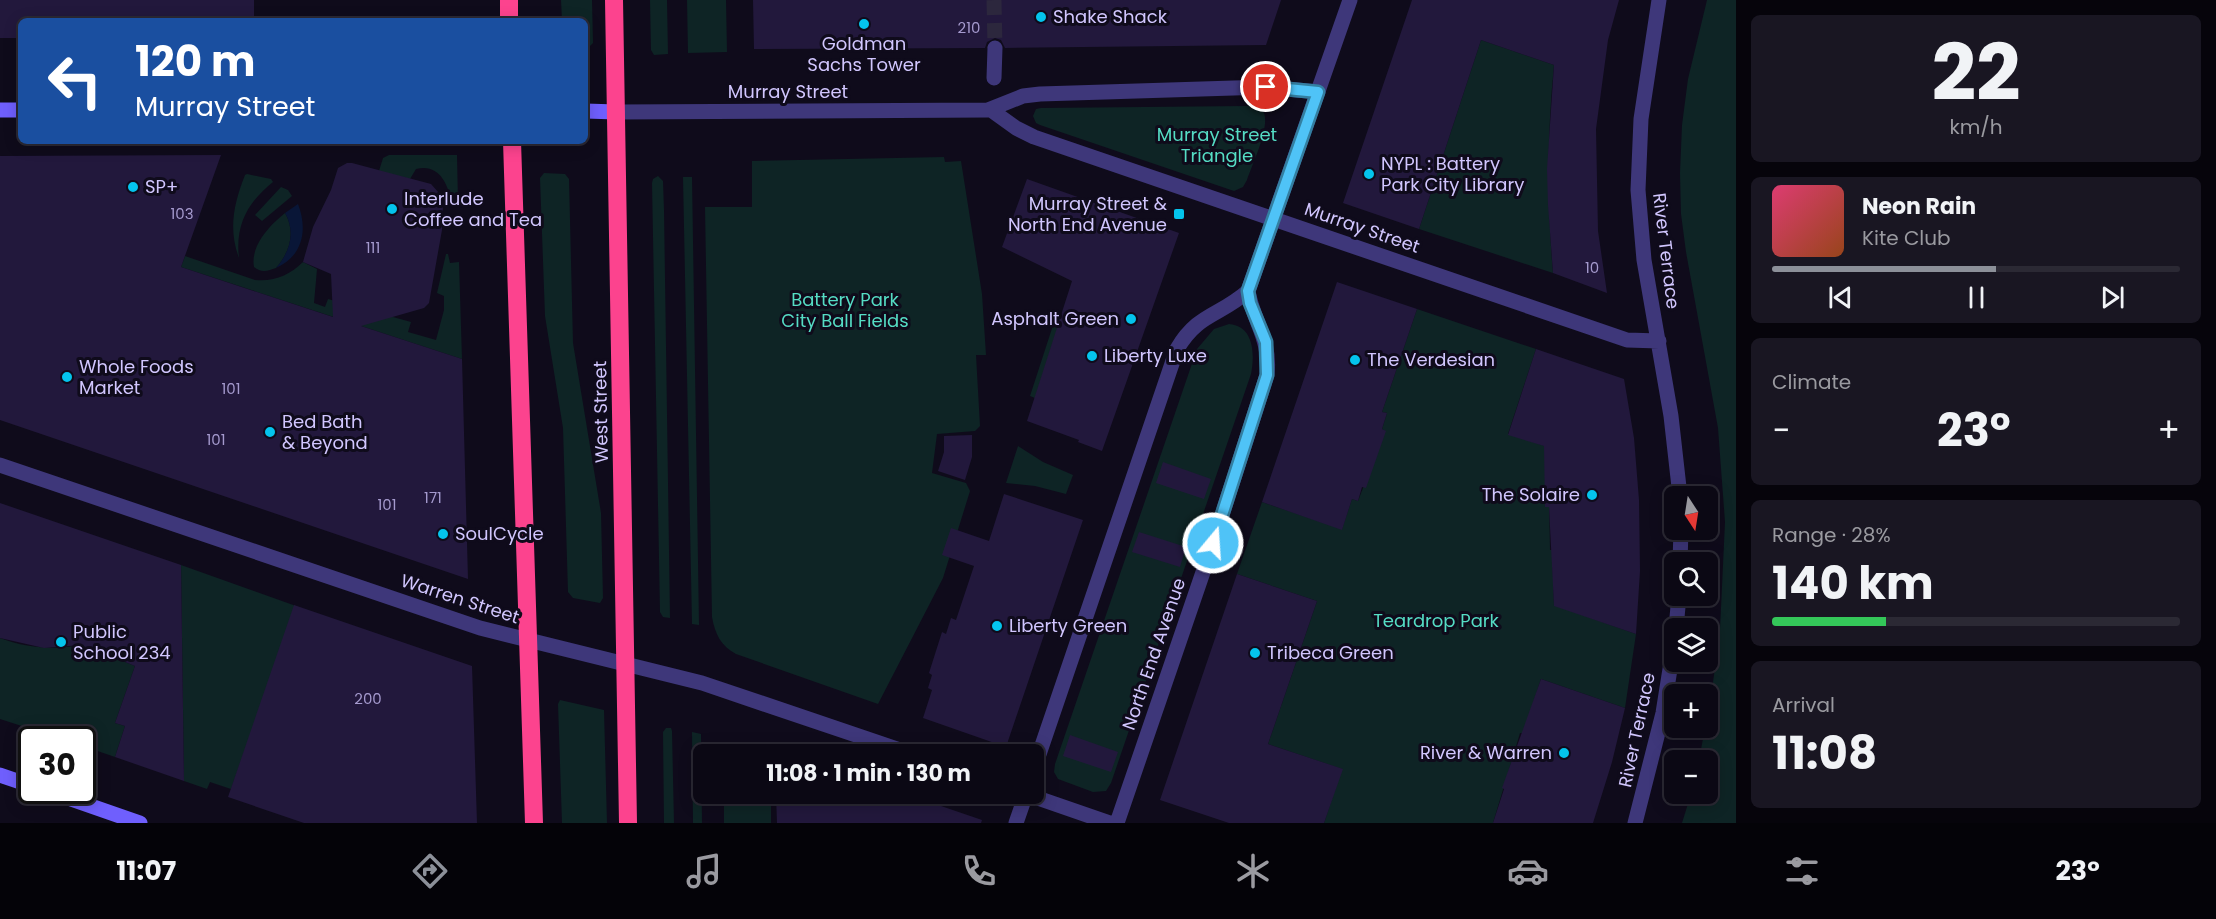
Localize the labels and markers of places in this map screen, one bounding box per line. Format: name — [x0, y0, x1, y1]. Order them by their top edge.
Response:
place label: Shake Shack — [1053, 4, 1168, 29]
marker: Shake Shack — [1034, 10, 1048, 24]
marker: Goldman Sachs Tower — [857, 17, 871, 31]
place label: Goldman Sachs Tower — [807, 31, 921, 77]
pin — [1240, 61, 1291, 112]
place label: NYPL : Battery Park City Library — [1381, 151, 1524, 197]
marker: NYPL : Battery Park City Library — [1362, 167, 1376, 181]
place label: SP+ — [145, 174, 178, 199]
marker: SP+ — [126, 180, 140, 194]
place label: Interlude Coffee and Tea — [404, 186, 542, 232]
place label: Murray Street & North End Avenue — [1008, 191, 1168, 237]
marker: Interlude Coffee and Tea — [385, 202, 399, 216]
marker: Murray Street & North End Avenue — [1172, 207, 1186, 221]
place label: Asphalt Green — [991, 306, 1119, 331]
marker: Asphalt Green — [1124, 312, 1138, 326]
place label: Liberty Luxe — [1104, 343, 1207, 368]
place label: The Verdesian — [1367, 347, 1495, 372]
marker: Liberty Luxe — [1085, 349, 1099, 363]
marker: The Verdesian — [1348, 353, 1362, 367]
place label: Whole Foods Market — [79, 354, 194, 400]
marker: Whole Foods Market — [60, 370, 74, 384]
place label: Bed Bath & Beyond — [282, 409, 368, 455]
marker: Bed Bath & Beyond — [263, 425, 277, 439]
place label: The Solaire — [1482, 482, 1580, 507]
marker: The Solaire — [1585, 488, 1599, 502]
place label: SoulCycle — [455, 521, 544, 546]
marker: SoulCycle — [436, 527, 450, 541]
place label: Liberty Green — [1009, 613, 1127, 638]
place label: Public School 234 — [73, 619, 171, 665]
marker: Liberty Green — [990, 619, 1004, 633]
marker: Public School 234 — [54, 635, 68, 649]
place label: Tribeca Green — [1267, 640, 1394, 665]
marker: Tribeca Green — [1248, 646, 1262, 660]
place label: River & Warren — [1420, 740, 1552, 765]
marker: River & Warren — [1557, 746, 1571, 760]

